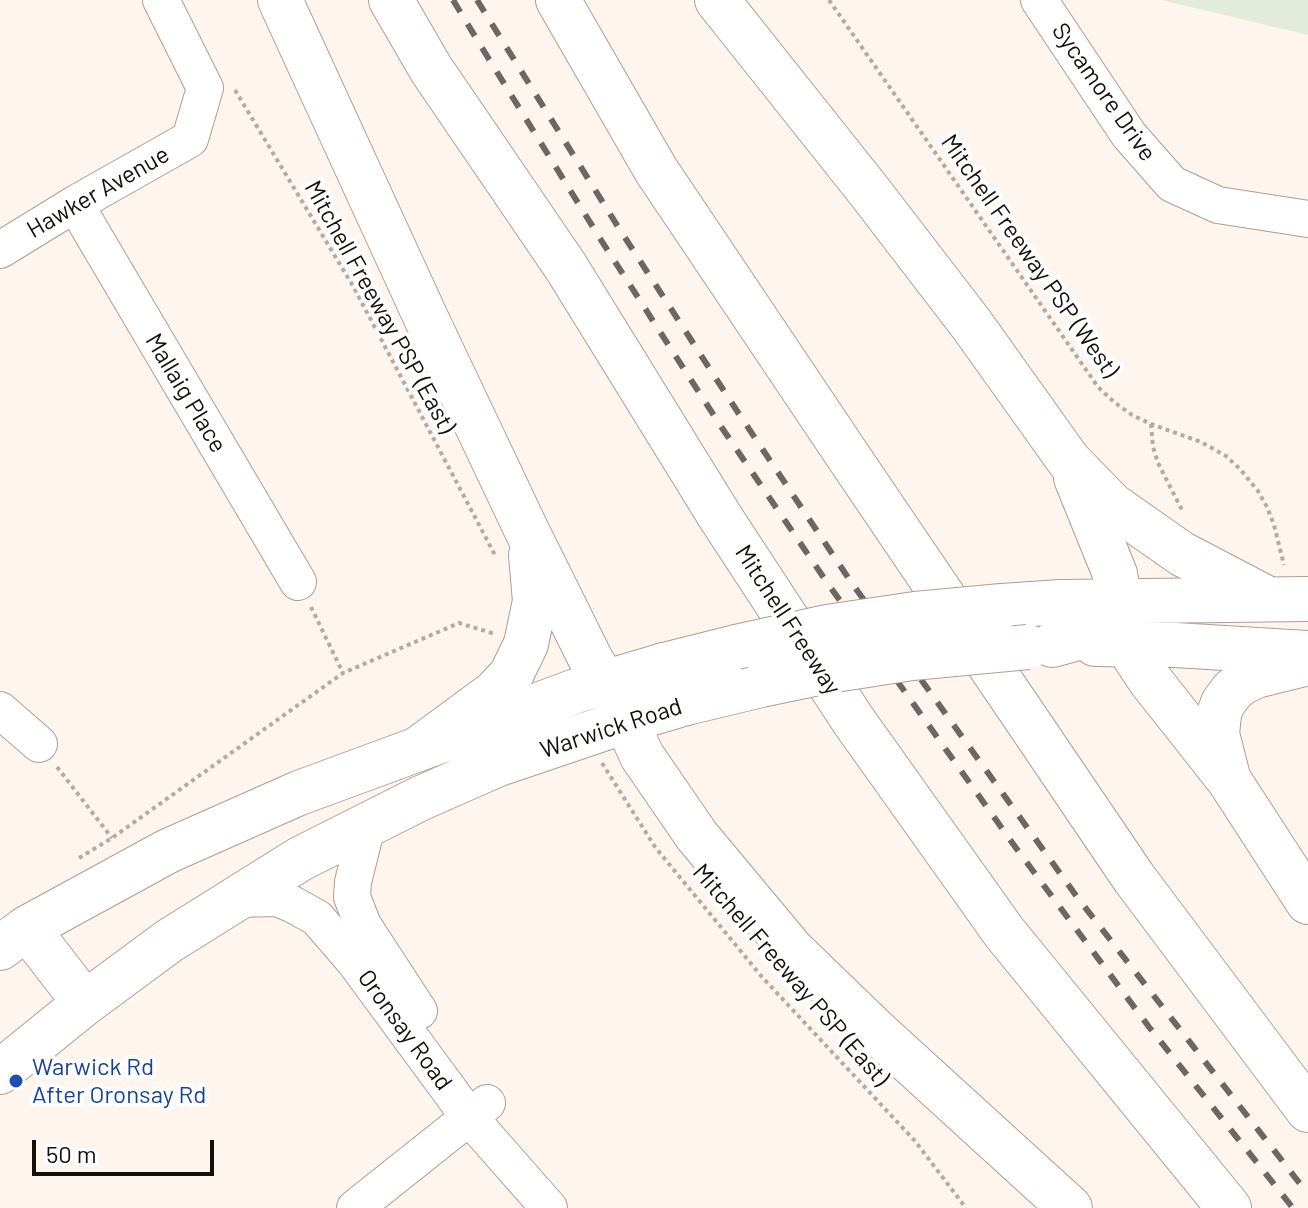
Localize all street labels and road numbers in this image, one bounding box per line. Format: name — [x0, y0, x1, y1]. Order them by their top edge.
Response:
street label: Sycamore Drive — [1046, 17, 1162, 167]
street label: Mitchell Freeway PSP (West) — [935, 129, 1125, 383]
street label: Hawker Avenue — [22, 140, 174, 244]
street label: Mitchell Freeway PSP (East) — [298, 176, 462, 438]
street label: Mallaig Place — [139, 328, 233, 458]
street label: Mitchell Freeway — [729, 540, 847, 700]
street label: Warwick Road — [536, 692, 686, 764]
street label: Mitchell Freeway PSP (East) — [687, 858, 895, 1092]
street label: Oronsay Road — [352, 964, 458, 1096]

